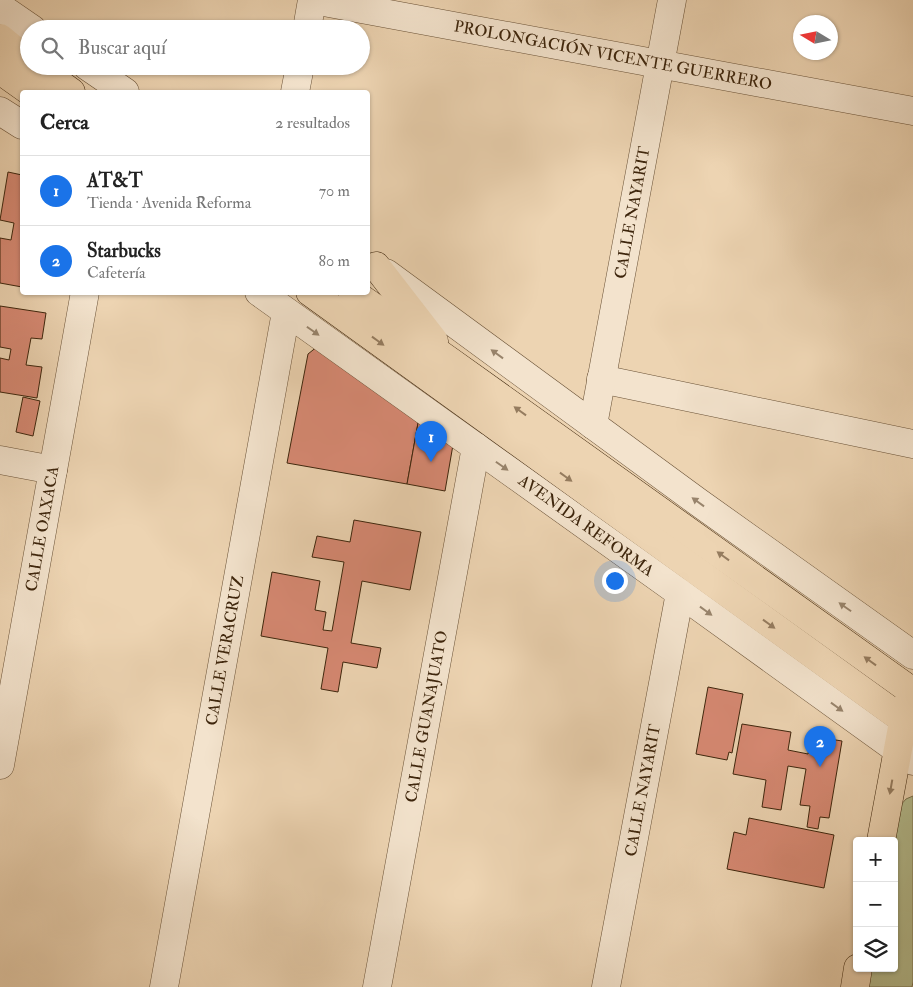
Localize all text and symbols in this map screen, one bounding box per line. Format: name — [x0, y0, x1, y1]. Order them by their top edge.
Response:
north arrow — [793, 15, 838, 60]
street label: PROLONGACIÓN VICENTE GUERRERO — [452, 16, 774, 95]
search box — [20, 20, 370, 75]
icon: search — [38, 34, 66, 62]
text: Buscar aquí — [78, 36, 166, 60]
text: Cerca — [40, 109, 89, 136]
text: 2 resultados — [275, 113, 350, 133]
street label: CALLE NAYARIT — [610, 145, 655, 280]
text: AT&T — [87, 169, 143, 193]
text: 1 — [53, 181, 59, 201]
text: 70 m — [319, 181, 350, 201]
text: Tienda · Avenida Reforma — [87, 193, 251, 213]
text: Starbucks — [87, 239, 161, 263]
text: 2 — [52, 251, 60, 271]
text: 80 m — [319, 251, 350, 271]
text: Cafetería — [87, 263, 146, 283]
one-way arrow — [306, 326, 319, 337]
one-way arrow — [371, 336, 384, 347]
one-way arrow — [490, 349, 504, 359]
one-way arrow — [513, 406, 527, 416]
pin: 1 — [415, 421, 447, 462]
one-way arrow — [495, 461, 509, 471]
street label: CALLE OAXACA — [21, 464, 64, 593]
street label: AVENIDA REFORMA — [513, 470, 658, 581]
one-way arrow — [559, 472, 572, 483]
one-way arrow — [691, 497, 705, 507]
one-way arrow — [717, 551, 730, 562]
your location — [602, 568, 628, 594]
street label: CALLE VERACRUZ — [201, 574, 248, 727]
one-way arrow — [839, 601, 852, 612]
one-way arrow — [699, 606, 712, 617]
one-way arrow — [762, 619, 776, 629]
street label: CALLE GUANAJUATO — [401, 629, 452, 804]
one-way arrow — [863, 656, 877, 666]
one-way arrow — [830, 702, 844, 712]
street label: CALLE NAYARIT — [621, 723, 665, 858]
pin: 2 — [804, 726, 836, 767]
one-way arrow — [887, 779, 895, 795]
map controls — [853, 837, 898, 972]
button: + — [853, 837, 898, 882]
button: − — [853, 882, 898, 927]
button: layers — [853, 927, 898, 972]

